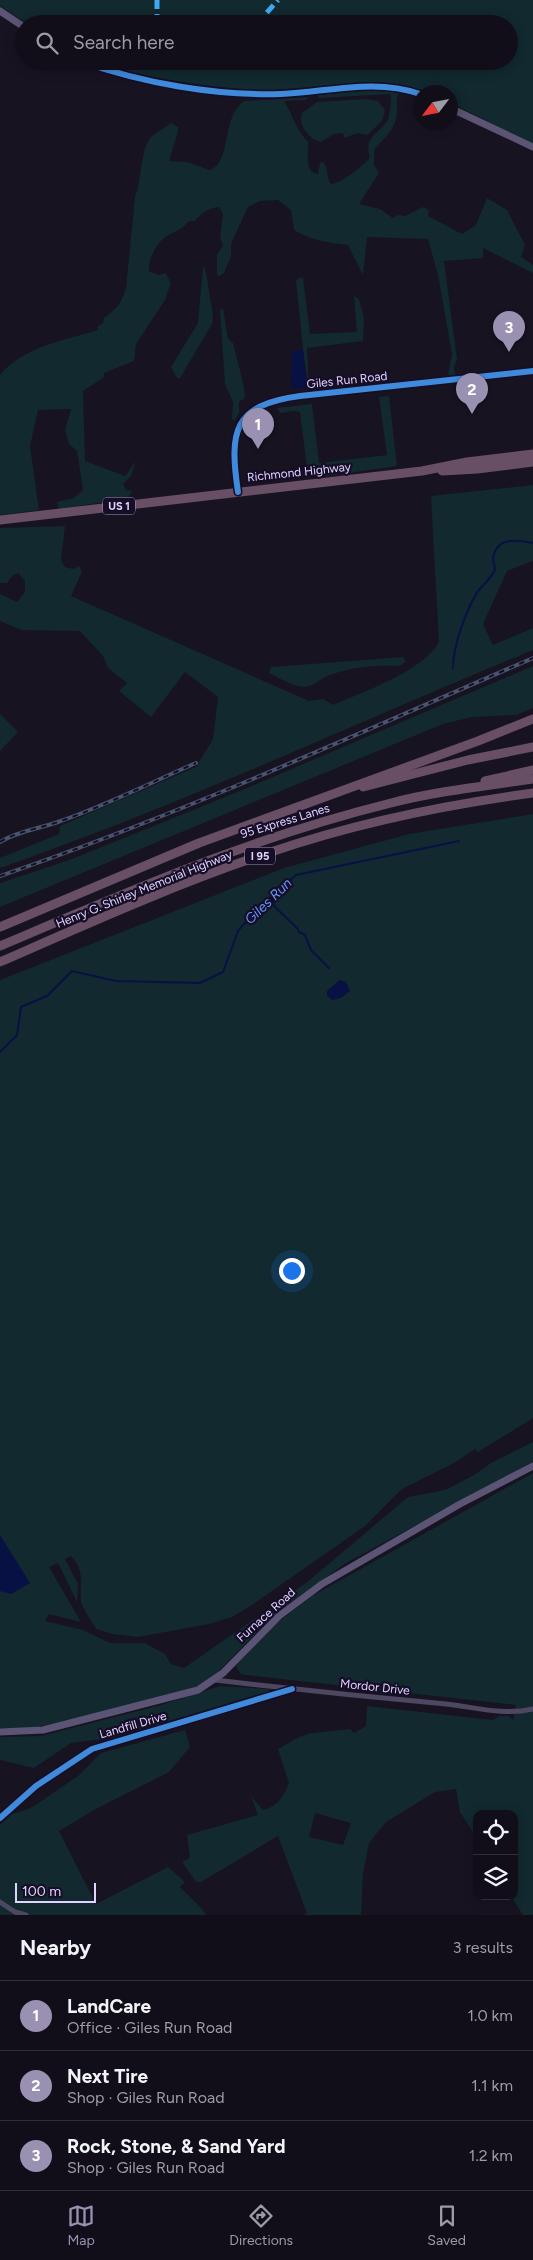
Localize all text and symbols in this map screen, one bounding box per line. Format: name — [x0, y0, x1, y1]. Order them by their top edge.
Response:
search box — [15, 15, 518, 70]
icon: search — [33, 29, 61, 57]
text: Search here — [73, 31, 175, 54]
north arrow — [413, 85, 458, 130]
pin: 3 — [493, 311, 525, 352]
street label: Giles Run Road — [306, 369, 388, 391]
pin: 2 — [456, 373, 488, 414]
pin: 1 — [242, 408, 274, 449]
street label: Richmond Highway — [246, 460, 352, 484]
road number: US 1 — [103, 498, 135, 514]
street label: 95 Express Lanes — [239, 801, 332, 841]
street label: Henry G. Shirley Memorial Highway — [54, 847, 235, 931]
road number: I 95 — [245, 848, 275, 864]
water label: Giles Run — [241, 875, 296, 928]
your location — [279, 1258, 305, 1284]
street label: Furnace Road — [234, 1585, 298, 1645]
street label: Mordor Drive — [339, 1676, 411, 1698]
street label: Landfill Drive — [98, 1709, 169, 1741]
map controls — [473, 1810, 518, 1900]
button: locate — [473, 1810, 518, 1855]
button: layers — [473, 1855, 518, 1900]
scale bar — [15, 1880, 96, 1903]
text: 100 m — [22, 1883, 61, 1900]
text: Nearby — [20, 1935, 91, 1960]
text: 3 results — [453, 1938, 513, 1957]
text: LandCare — [67, 1995, 151, 2018]
text: 1 — [33, 2006, 39, 2025]
text: 1.0 km — [467, 2006, 513, 2025]
text: Office · Giles Run Road — [67, 2018, 233, 2037]
text: Next Tire — [67, 2065, 148, 2088]
text: 2 — [31, 2076, 41, 2095]
text: 1.1 km — [471, 2076, 513, 2095]
text: Shop · Giles Run Road — [67, 2088, 225, 2107]
text: Rock, Stone, & Sand Yard — [67, 2135, 285, 2158]
text: 3 — [32, 2146, 40, 2165]
text: 1.2 km — [469, 2146, 513, 2165]
text: Shop · Giles Run Road — [67, 2158, 225, 2177]
tab: Map — [67, 2202, 95, 2249]
tab: Directions — [229, 2202, 293, 2249]
tab: Saved — [427, 2202, 466, 2249]

